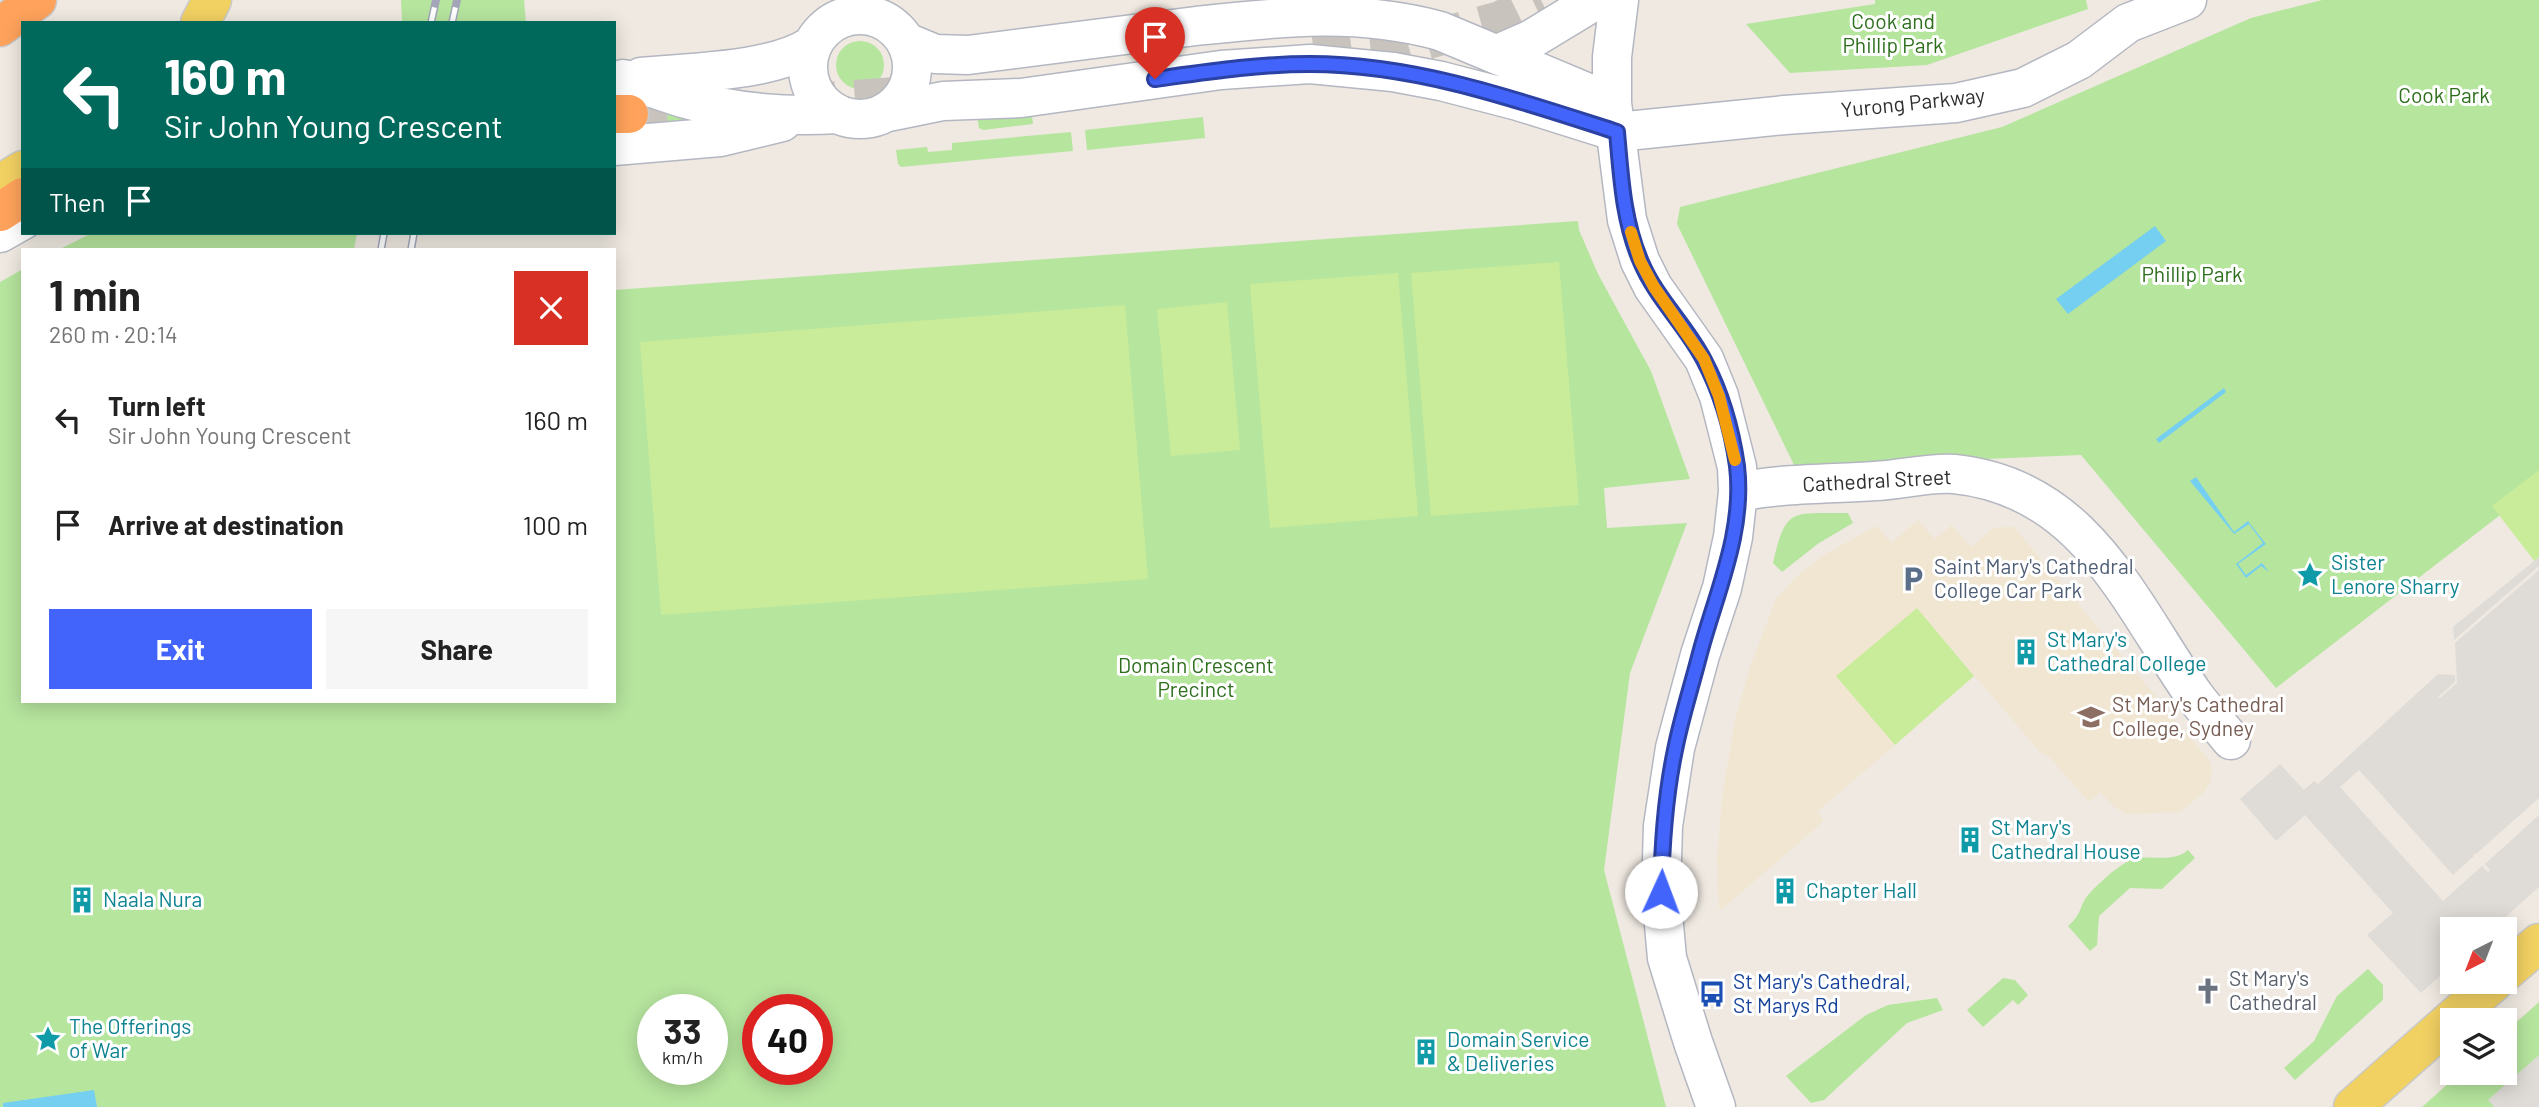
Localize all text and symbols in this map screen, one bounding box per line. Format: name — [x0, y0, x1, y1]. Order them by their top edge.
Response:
pin — [1125, 7, 1185, 79]
park label: Cook and Phillip Park — [1842, 8, 1944, 57]
icon: arrive — [1136, 18, 1174, 56]
text: 160 m — [164, 46, 286, 105]
icon: left — [49, 49, 140, 140]
street label: Yurong Parkway — [1840, 81, 1986, 122]
park label: Cook Park — [2398, 82, 2490, 107]
text: Sir John Young Crescent — [164, 106, 503, 144]
icon: arrive — [120, 182, 158, 220]
text: Then — [49, 186, 106, 217]
park label: Phillip Park — [2141, 261, 2243, 286]
text: 1 min — [49, 269, 141, 319]
button: close — [514, 271, 588, 345]
text: 260 m · 20:14 — [49, 320, 178, 348]
text: Turn left — [108, 390, 206, 421]
icon: left — [49, 401, 87, 439]
text: 160 m — [524, 404, 588, 435]
text: Sir John Young Crescent — [108, 421, 352, 449]
street label: Cathedral Street — [1802, 463, 1952, 496]
icon: arrive — [49, 506, 87, 544]
text: Arrive at destination — [108, 509, 344, 540]
text: 100 m — [523, 509, 588, 540]
place label: Sister Lenore Sharry — [2331, 549, 2460, 598]
place label: Saint Mary's Cathedral College Car Park — [1934, 553, 2134, 602]
place icon: Sister Lenore Sharry — [2295, 560, 2325, 590]
parking icon: Saint Mary's Cathedral College Car Park — [1898, 564, 1928, 594]
button: Exit — [49, 609, 312, 689]
button: Share — [326, 609, 588, 689]
place label: St Mary's Cathedral College — [2047, 626, 2207, 675]
building icon: St Mary's Cathedral College — [2011, 637, 2041, 667]
park label: Domain Crescent Precinct — [1118, 652, 1274, 701]
place label: St Mary's Cathedral College, Sydney — [2112, 691, 2284, 740]
school or university icon: St Mary's Cathedral College, Sydney — [2076, 702, 2106, 732]
place label: St Mary's Cathedral House — [1991, 814, 2141, 863]
building icon: St Mary's Cathedral House — [1955, 825, 1985, 855]
position arrow — [1624, 855, 1698, 929]
building icon: Chapter Hall — [1770, 876, 1800, 906]
place label: Chapter Hall — [1806, 877, 1917, 902]
building icon: Naala Nura — [67, 885, 97, 915]
place label: Naala Nura — [103, 886, 202, 911]
north arrow — [2440, 917, 2516, 994]
map controls — [2440, 917, 2517, 1085]
place label: St Mary's Cathedral — [2229, 965, 2317, 1014]
place label: St Mary's Cathedral, St Marys Rd — [1733, 968, 1911, 1017]
church icon: St Mary's Cathedral — [2193, 976, 2223, 1006]
bus stop icon: St Mary's Cathedral, St Marys Rd — [1697, 979, 1727, 1009]
speed limit sign: 40 — [742, 994, 833, 1085]
button: layers — [2440, 1008, 2517, 1085]
text: 33 — [664, 1009, 701, 1051]
place label: The Offerings of War — [69, 1013, 191, 1062]
place icon: The Offerings of War — [33, 1024, 63, 1054]
place label: Domain Service & Deliveries — [1447, 1026, 1589, 1075]
building icon: Domain Service & Deliveries — [1411, 1037, 1441, 1067]
text: km/h — [662, 1046, 703, 1068]

